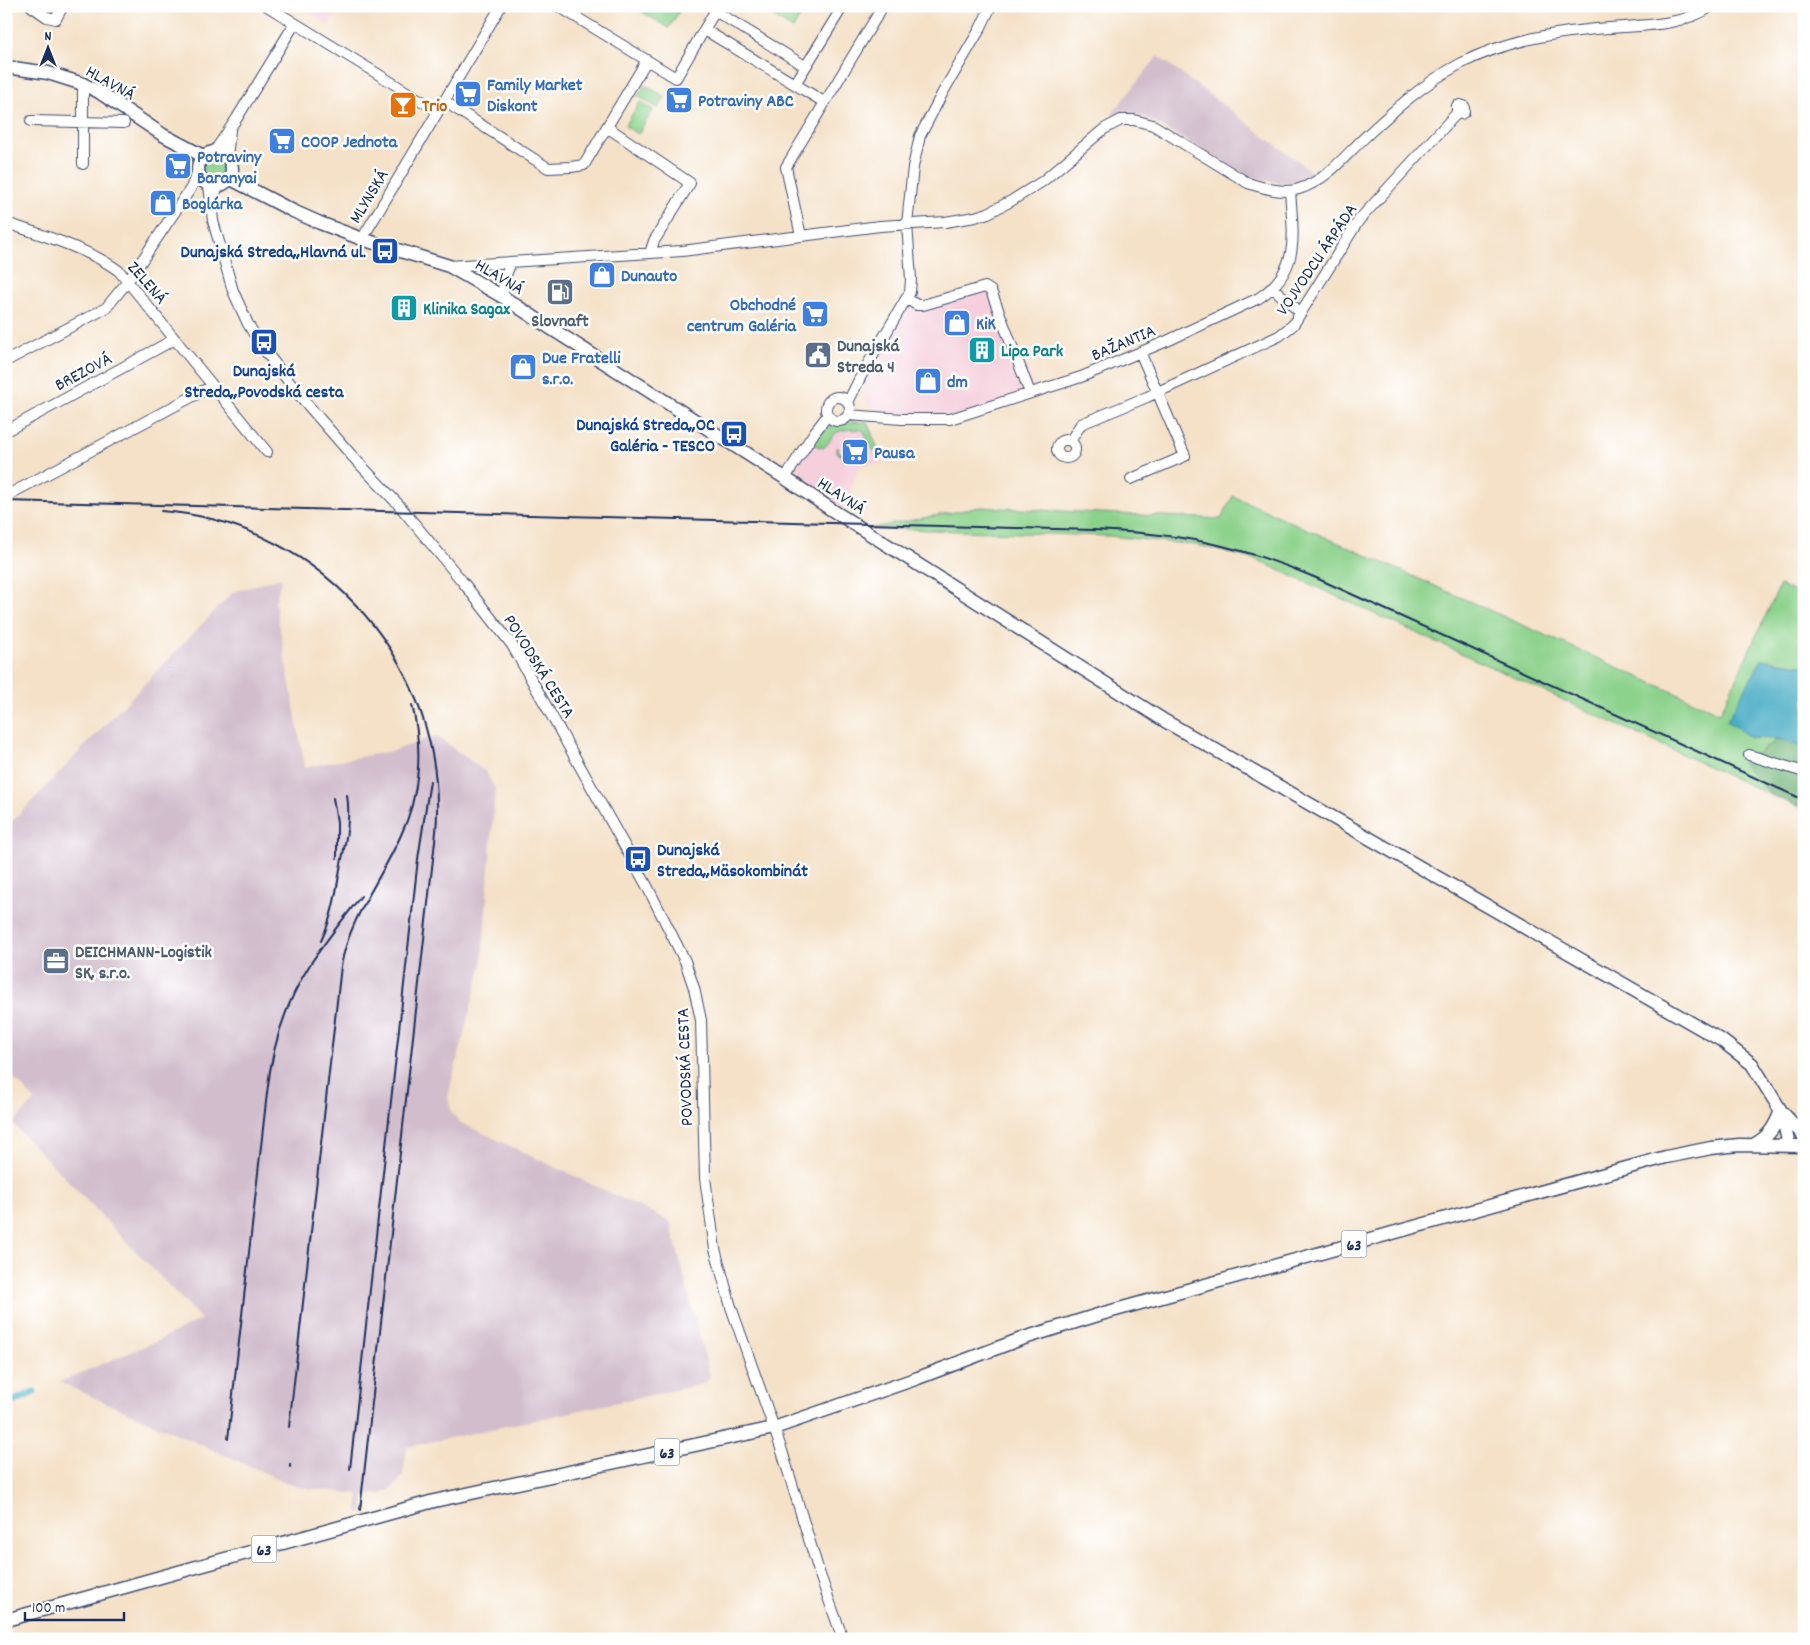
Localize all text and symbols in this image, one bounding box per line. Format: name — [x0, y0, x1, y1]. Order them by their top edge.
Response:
north arrow — [22, 22, 72, 72]
text: N — [45, 27, 52, 47]
street label: HLAVNÁ — [80, 60, 139, 108]
place label: Family Market Diskont — [487, 74, 583, 120]
supermarket icon: Family Market Diskont — [453, 79, 483, 109]
supermarket icon: Potraviny ABC — [664, 85, 694, 115]
bar icon: Trio — [388, 90, 418, 120]
place label: Potraviny ABC — [698, 90, 794, 115]
place label: Trio — [422, 95, 447, 120]
supermarket icon: COOP Jednota — [267, 126, 297, 156]
place label: COOP Jednota — [301, 131, 398, 156]
place label: Potraviny Baranyai — [197, 146, 262, 192]
supermarket icon: Potraviny Baranyai — [163, 151, 193, 181]
street label: MLYNSKÁ — [344, 166, 396, 229]
shop icon: Boglárka — [148, 188, 178, 218]
place label: Boglárka — [182, 193, 243, 218]
street label: VOJVODCU ÁRPÁDA — [1271, 199, 1365, 321]
bus stop icon: Dunajská Streda,,Hlavná ul. — [370, 236, 400, 266]
place label: Dunajská Streda,,Hlavná ul. — [181, 241, 366, 266]
street label: HLAVNÁ — [469, 254, 528, 303]
street label: ZELENÁ — [120, 257, 172, 311]
shop icon: Dunauto — [587, 260, 617, 290]
place label: Dunauto — [621, 265, 677, 290]
fuel station icon: Slovnaft — [545, 277, 575, 307]
building icon: Klinika Sagax — [389, 293, 419, 323]
place label: Obchodné centrum Galéria — [687, 294, 797, 340]
place label: Klinika Sagax — [423, 298, 510, 323]
supermarket icon: Obchodné centrum Galéria — [800, 299, 830, 329]
shop icon: KiK — [942, 308, 972, 338]
place label: Slovnaft — [531, 310, 589, 335]
place label: KiK — [976, 313, 997, 338]
street label: BAŽANTIA — [1088, 319, 1160, 369]
bus stop icon: Dunajská Streda,,Povodská cesta — [249, 327, 279, 357]
place label: Dunajská Streda 4 — [837, 335, 900, 381]
building icon: Lipa Park — [967, 335, 997, 365]
public building icon: Dunajská Streda 4 — [803, 340, 833, 370]
place label: Lipa Park — [1001, 340, 1064, 365]
place label: Due Fratelli s.r.o. — [542, 347, 621, 393]
street label: BREZOVÁ — [51, 348, 117, 399]
shop icon: Due Fratelli s.r.o. — [508, 352, 538, 382]
place label: Dunajská Streda,,Povodská cesta — [185, 360, 344, 406]
shop icon: dm — [913, 366, 943, 396]
place label: dm — [947, 371, 968, 396]
place label: Dunajská Streda,,OC Galéria - TESCO — [576, 414, 715, 460]
bus stop icon: Dunajská Streda,,OC Galéria - TESCO — [719, 419, 749, 449]
supermarket icon: Pausa — [840, 437, 870, 467]
place label: Pausa — [874, 442, 915, 467]
street label: HLAVNÁ — [811, 472, 870, 522]
street label: POVODSKÁ CESTA — [496, 610, 580, 724]
place label: Dunajská Streda,,Mäsokombinát — [657, 839, 808, 885]
bus stop icon: Dunajská Streda,,Mäsokombinát — [623, 844, 653, 874]
place label: DEICHMANN-Logistik SK, s.r.o. — [75, 941, 213, 987]
office icon: DEICHMANN-Logistik SK, s.r.o. — [41, 946, 71, 976]
street label: POVODSKÁ CESTA — [672, 1007, 701, 1127]
road number: 63 — [1342, 1230, 1366, 1258]
road number: 63 — [654, 1438, 680, 1465]
road number: 63 — [252, 1536, 276, 1562]
scale bar — [25, 1590, 124, 1622]
text: 100 m — [32, 1598, 65, 1620]

